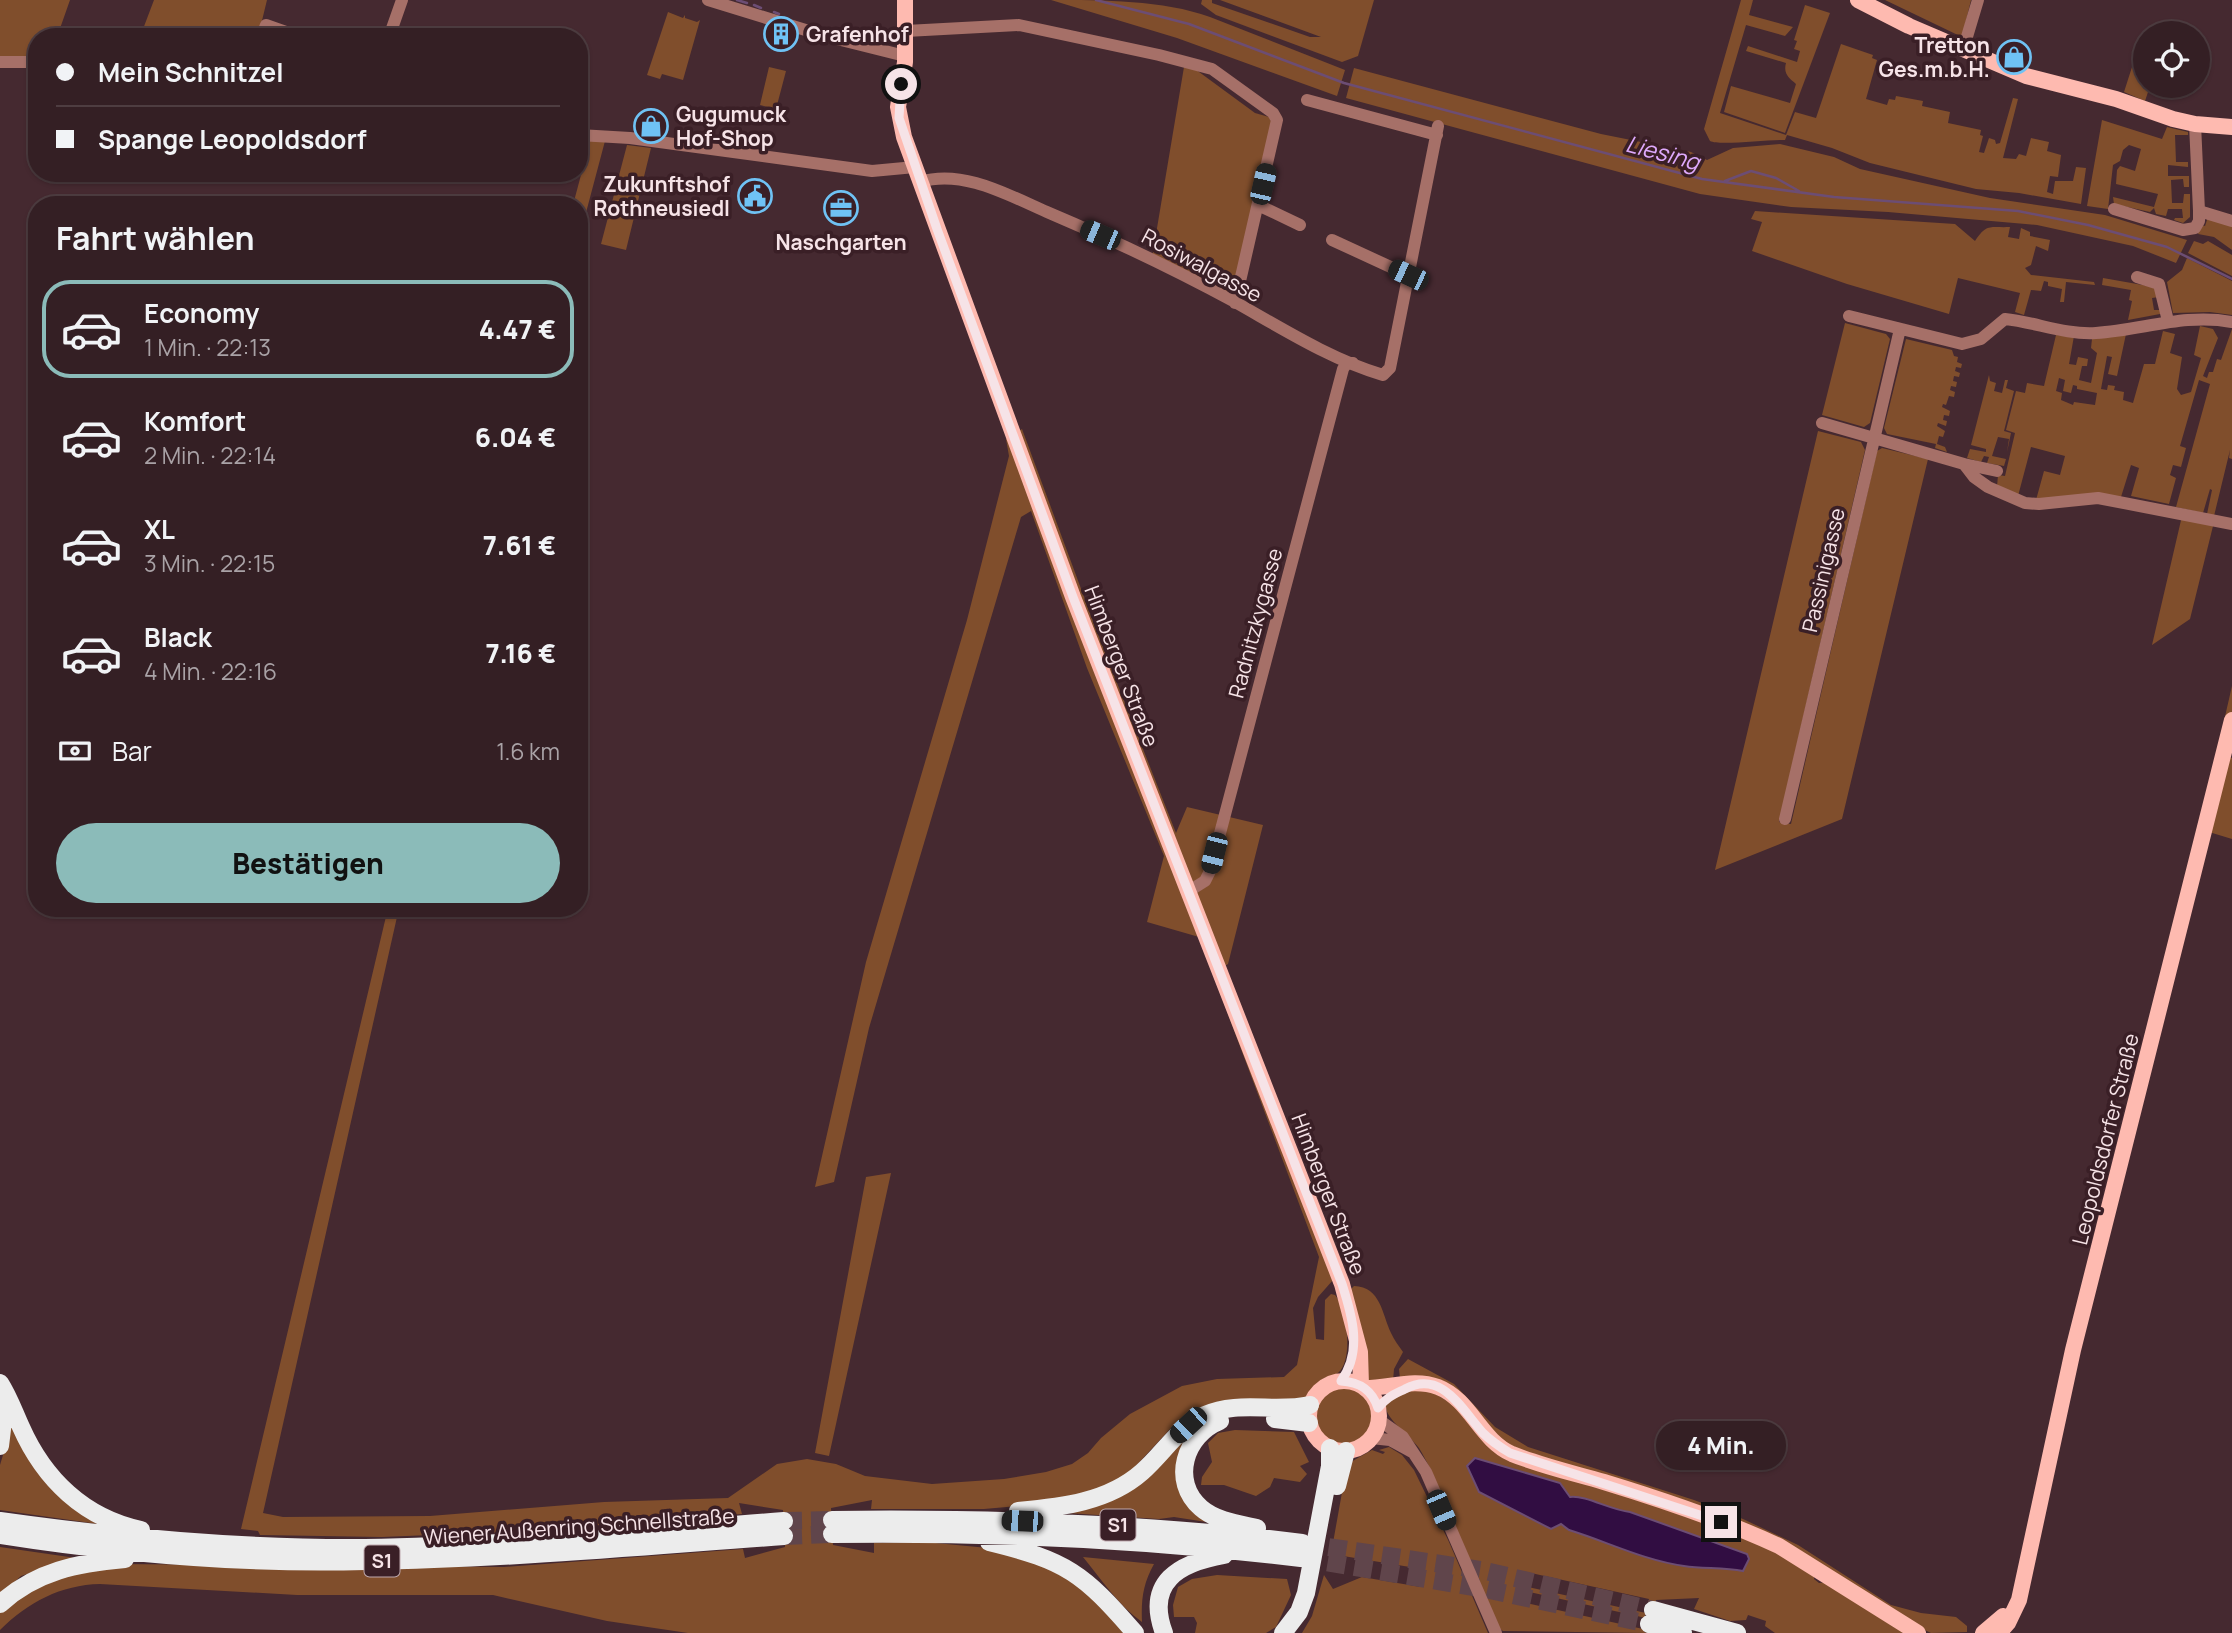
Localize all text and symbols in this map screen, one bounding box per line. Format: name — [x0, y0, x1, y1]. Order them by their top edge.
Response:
building icon: Grafenhof — [762, 15, 800, 53]
place label: Grafenhof — [806, 20, 909, 48]
map controls — [2133, 21, 2210, 98]
button: locate — [2133, 21, 2210, 98]
place label: Tretton Ges.m.b.H. — [1879, 31, 1990, 83]
shop icon: Tretton Ges.m.b.H. — [1995, 38, 2033, 76]
text: Mein Schnitzel — [98, 54, 284, 90]
route start — [885, 68, 917, 100]
place label: Gugumuck Hof-Shop — [676, 100, 787, 152]
shop icon: Gugumuck Hof-Shop — [632, 107, 670, 145]
text: Spange Leopoldsdorf — [98, 121, 367, 157]
water label: Liesing — [1623, 127, 1706, 178]
car — [1249, 161, 1278, 207]
place label: Zukunftshof Rothneusiedl — [593, 170, 730, 222]
public building icon: Zukunftshof Rothneusiedl — [736, 177, 774, 215]
office icon: Naschgarten — [822, 189, 860, 227]
text: Fahrt wählen — [56, 216, 255, 260]
car — [1077, 217, 1124, 253]
street label: Rosiwalgasse — [1137, 222, 1267, 308]
place label: Naschgarten — [775, 228, 907, 256]
car — [1385, 257, 1432, 293]
text: Economy — [144, 295, 259, 331]
icon: car — [60, 298, 123, 361]
text: 4.47 € — [479, 311, 556, 347]
text: 1 Min. · 22:13 — [144, 331, 271, 363]
text: Komfort — [144, 403, 246, 439]
icon: car — [60, 406, 123, 469]
text: 6.04 € — [475, 419, 556, 455]
text: 2 Min. · 22:14 — [144, 439, 276, 471]
street label: Passinigasse — [1795, 505, 1851, 635]
text: XL — [144, 511, 175, 547]
icon: car — [60, 514, 123, 577]
text: 7.61 € — [483, 527, 556, 563]
street label: Radnitzkygasse — [1222, 545, 1288, 701]
text: 3 Min. · 22:15 — [144, 547, 275, 579]
street label: Himberger Straße — [1078, 581, 1166, 751]
text: Black — [144, 619, 212, 655]
icon: car — [60, 622, 123, 685]
text: 7.16 € — [485, 635, 556, 671]
text: 4 Min. · 22:16 — [144, 655, 277, 687]
icon: cash — [56, 732, 94, 770]
text: Bar — [112, 733, 152, 769]
text: 1.6 km — [496, 735, 560, 767]
button: Bestätigen — [56, 823, 560, 903]
car — [1199, 830, 1230, 876]
street label: Leopoldsdorfer Straße — [2065, 1030, 2145, 1248]
street label: Himberger Straße — [1285, 1109, 1373, 1279]
car — [1166, 1403, 1211, 1447]
callout: 4 Min. — [1656, 1420, 1786, 1470]
text: 4 Min. — [1687, 1429, 1755, 1461]
car — [1424, 1487, 1459, 1533]
street label: Wiener Außenring Schnellstraße — [423, 1501, 735, 1551]
route end — [1705, 1506, 1737, 1538]
car — [1001, 1510, 1044, 1532]
road number: S1 — [1100, 1510, 1136, 1540]
road number: S1 — [364, 1546, 400, 1576]

